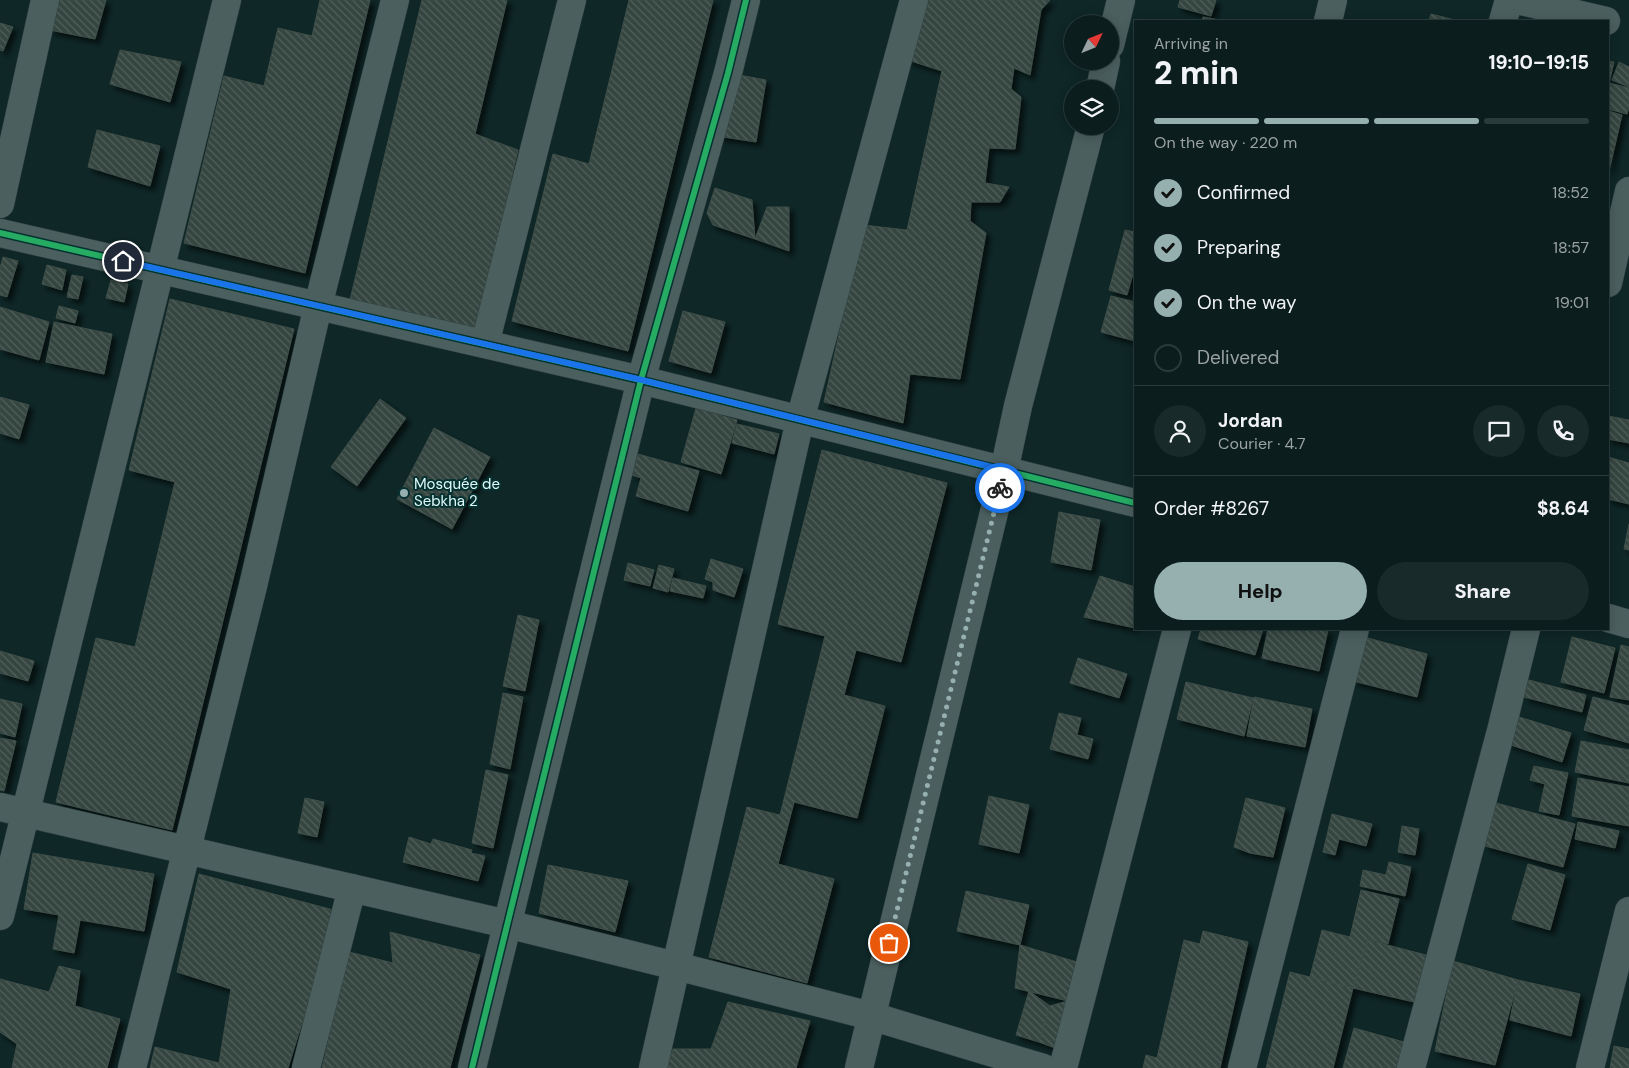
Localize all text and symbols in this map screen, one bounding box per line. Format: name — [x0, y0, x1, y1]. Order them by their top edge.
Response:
north arrow — [1064, 15, 1119, 70]
map controls — [1064, 15, 1119, 135]
text: Arriving in — [1154, 33, 1228, 54]
text: 19:10–19:15 — [1488, 50, 1589, 75]
text: 2 min — [1154, 52, 1239, 94]
button: layers — [1064, 80, 1119, 135]
text: On the way · 220 m — [1154, 132, 1297, 153]
icon: check — [1154, 179, 1182, 207]
text: Confirmed — [1197, 180, 1290, 205]
text: 18:52 — [1552, 182, 1589, 203]
icon: check — [1154, 234, 1182, 262]
text: Preparing — [1197, 235, 1281, 260]
text: 18:57 — [1553, 237, 1589, 258]
pin — [102, 240, 144, 282]
icon: home — [109, 247, 137, 275]
icon: check — [1154, 289, 1182, 317]
text: On the way — [1197, 290, 1297, 315]
text: 19:01 — [1555, 292, 1589, 313]
text: Delivered — [1197, 345, 1279, 370]
button: person — [1154, 405, 1206, 457]
button: chat — [1473, 405, 1525, 457]
button: phone — [1537, 405, 1589, 457]
text: Jordan — [1218, 408, 1283, 433]
text: Courier · 4.7 — [1218, 433, 1306, 454]
courier — [975, 463, 1025, 513]
place label: Mosquée de Sebkha 2 — [414, 474, 500, 511]
icon: bike — [986, 474, 1014, 502]
marker: Mosquée de Sebkha 2 — [398, 487, 410, 499]
text: Order #8267 — [1154, 496, 1269, 521]
text: $8.64 — [1537, 496, 1589, 521]
button: Help — [1154, 562, 1367, 620]
button: Share — [1377, 562, 1589, 620]
pin — [868, 922, 910, 964]
icon: bag — [875, 929, 903, 957]

